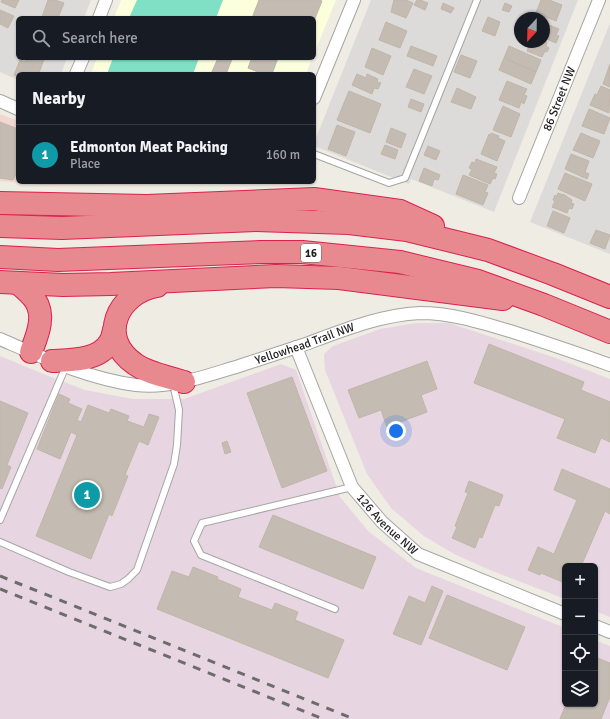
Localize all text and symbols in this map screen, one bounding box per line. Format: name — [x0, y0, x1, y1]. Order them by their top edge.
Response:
north arrow — [514, 12, 550, 48]
search box — [16, 16, 316, 60]
icon: search — [30, 27, 52, 49]
text: Search here — [62, 29, 138, 47]
street label: 86 Street NW — [539, 64, 579, 133]
text: Nearby — [32, 88, 85, 109]
text: Edmonton Meat Packing — [70, 138, 228, 156]
text: 1 — [41, 147, 49, 163]
text: 160 m — [266, 147, 300, 163]
text: Place — [70, 156, 100, 172]
road number: 16 — [301, 244, 321, 262]
street label: Yellowhead Trail NW — [253, 319, 356, 368]
your location — [386, 421, 406, 441]
pin: 1 — [74, 480, 100, 510]
street label: 126 Avenue NW — [353, 490, 421, 558]
map controls — [562, 563, 598, 707]
button: + — [562, 563, 598, 599]
button: − — [562, 599, 598, 635]
button: locate — [562, 635, 598, 671]
button: layers — [562, 671, 598, 707]

